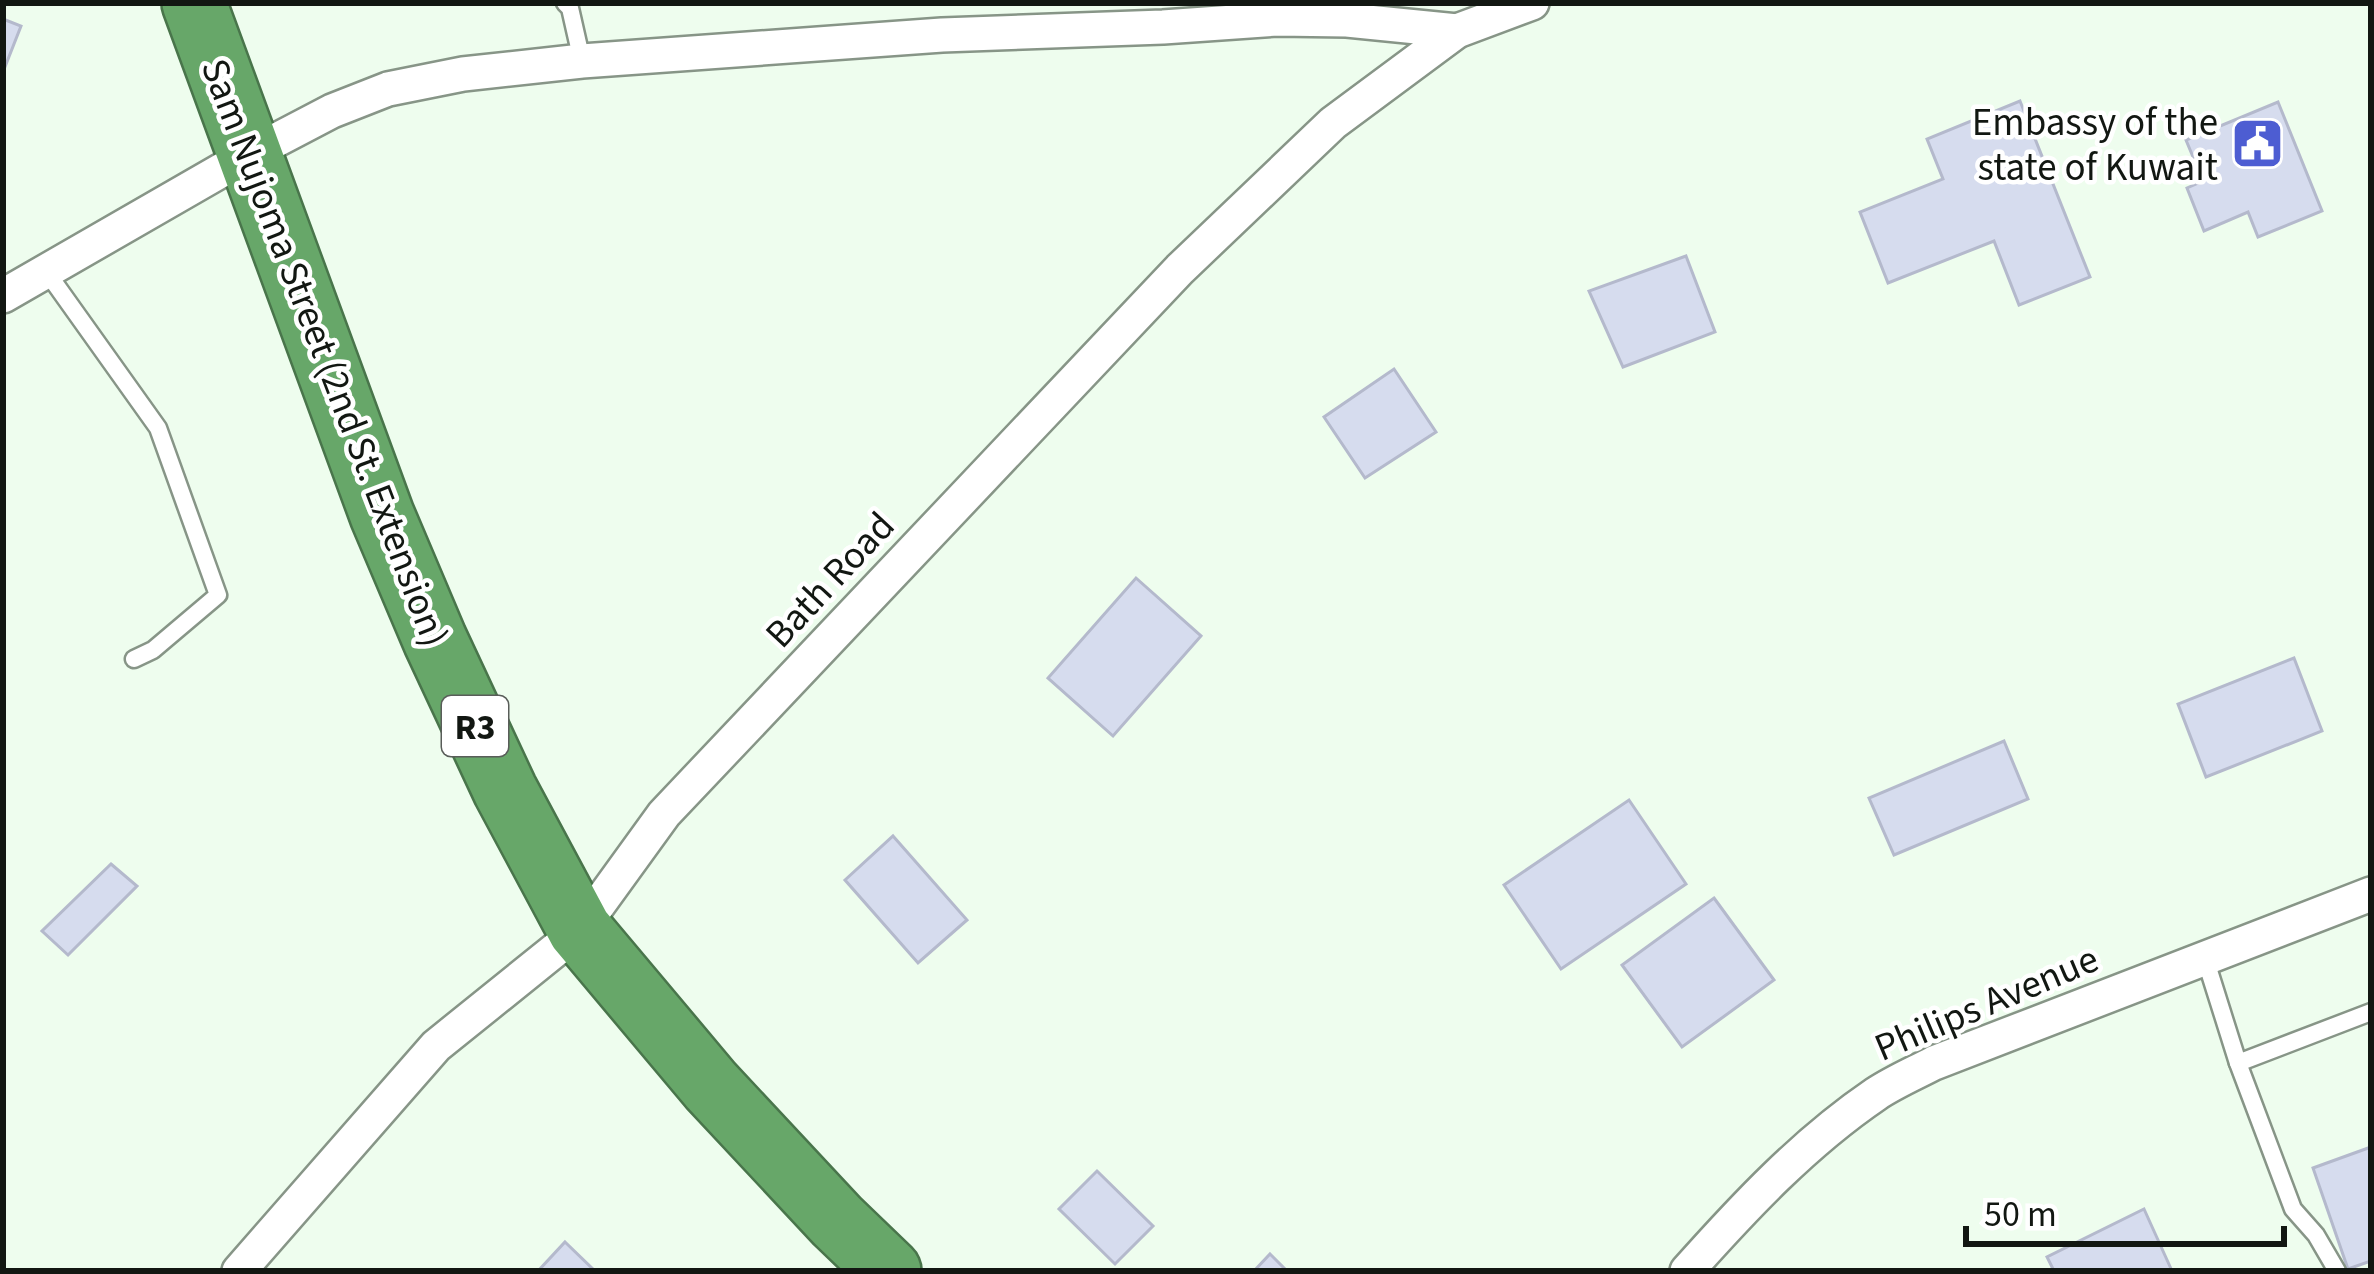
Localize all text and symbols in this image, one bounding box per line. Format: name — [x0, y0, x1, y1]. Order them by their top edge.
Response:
street label: Sam Nujoma Street (2nd St. Extension) — [186, 51, 462, 655]
place label: Embassy of the state of Kuwait — [1972, 95, 2218, 196]
public building icon: Embassy of the state of Kuwait — [2229, 115, 2285, 171]
street label: Bath Road — [753, 500, 908, 661]
road number: R3 — [442, 696, 508, 756]
street label: Philips Avenue — [1866, 932, 2107, 1076]
scale bar — [1966, 1172, 2284, 1246]
text: 50 m — [1984, 1189, 2057, 1240]

